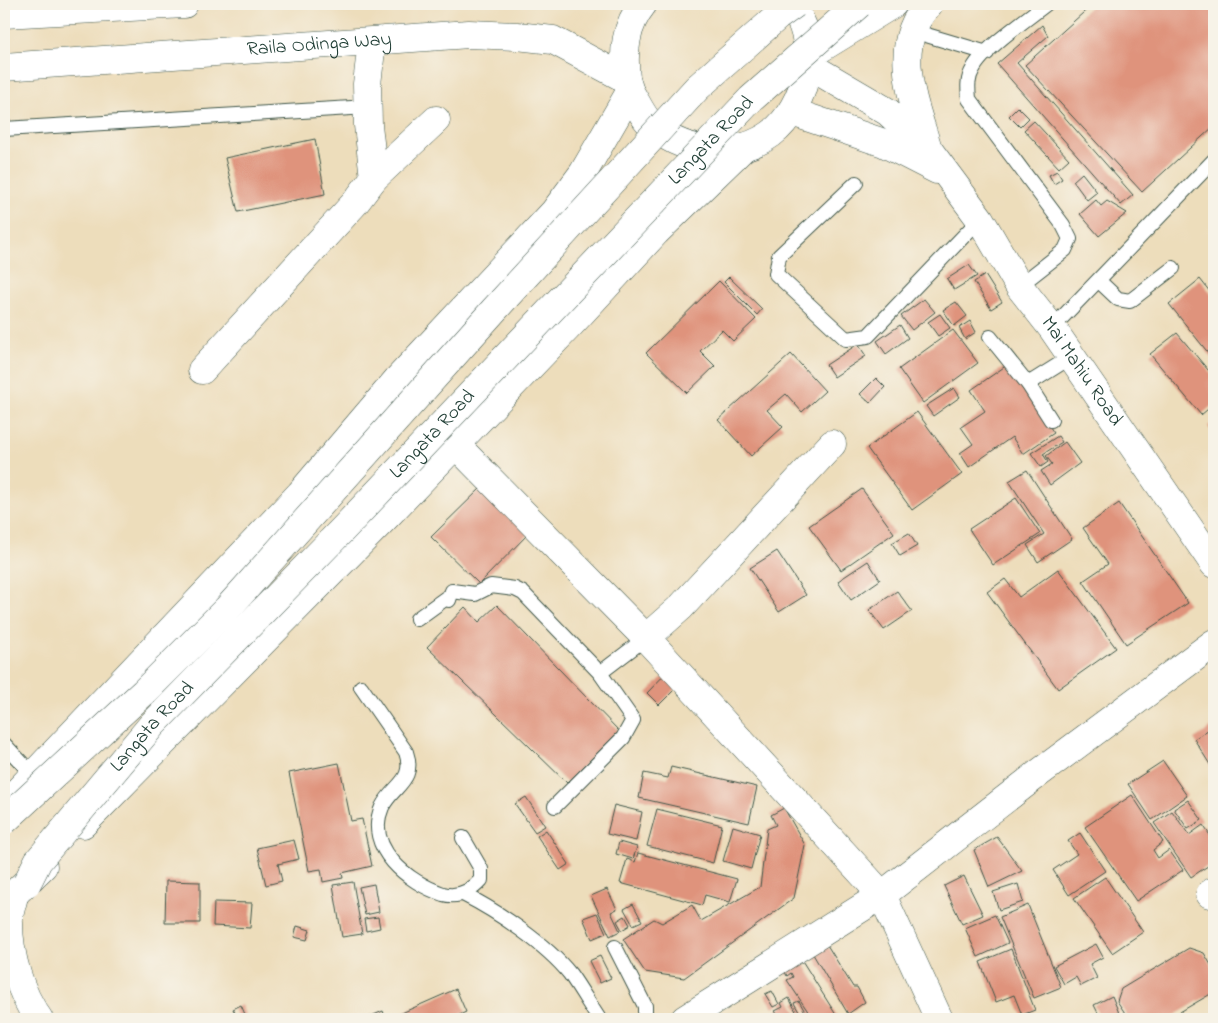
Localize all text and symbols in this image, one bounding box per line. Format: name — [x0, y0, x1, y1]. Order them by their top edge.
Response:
street label: Raila Odinga Way — [246, 25, 392, 64]
street label: Langata Road — [662, 89, 761, 192]
street label: Mai Mahiu Road — [1034, 310, 1130, 432]
street label: Langata Road — [383, 383, 482, 486]
street label: Langata Road — [104, 675, 201, 779]

